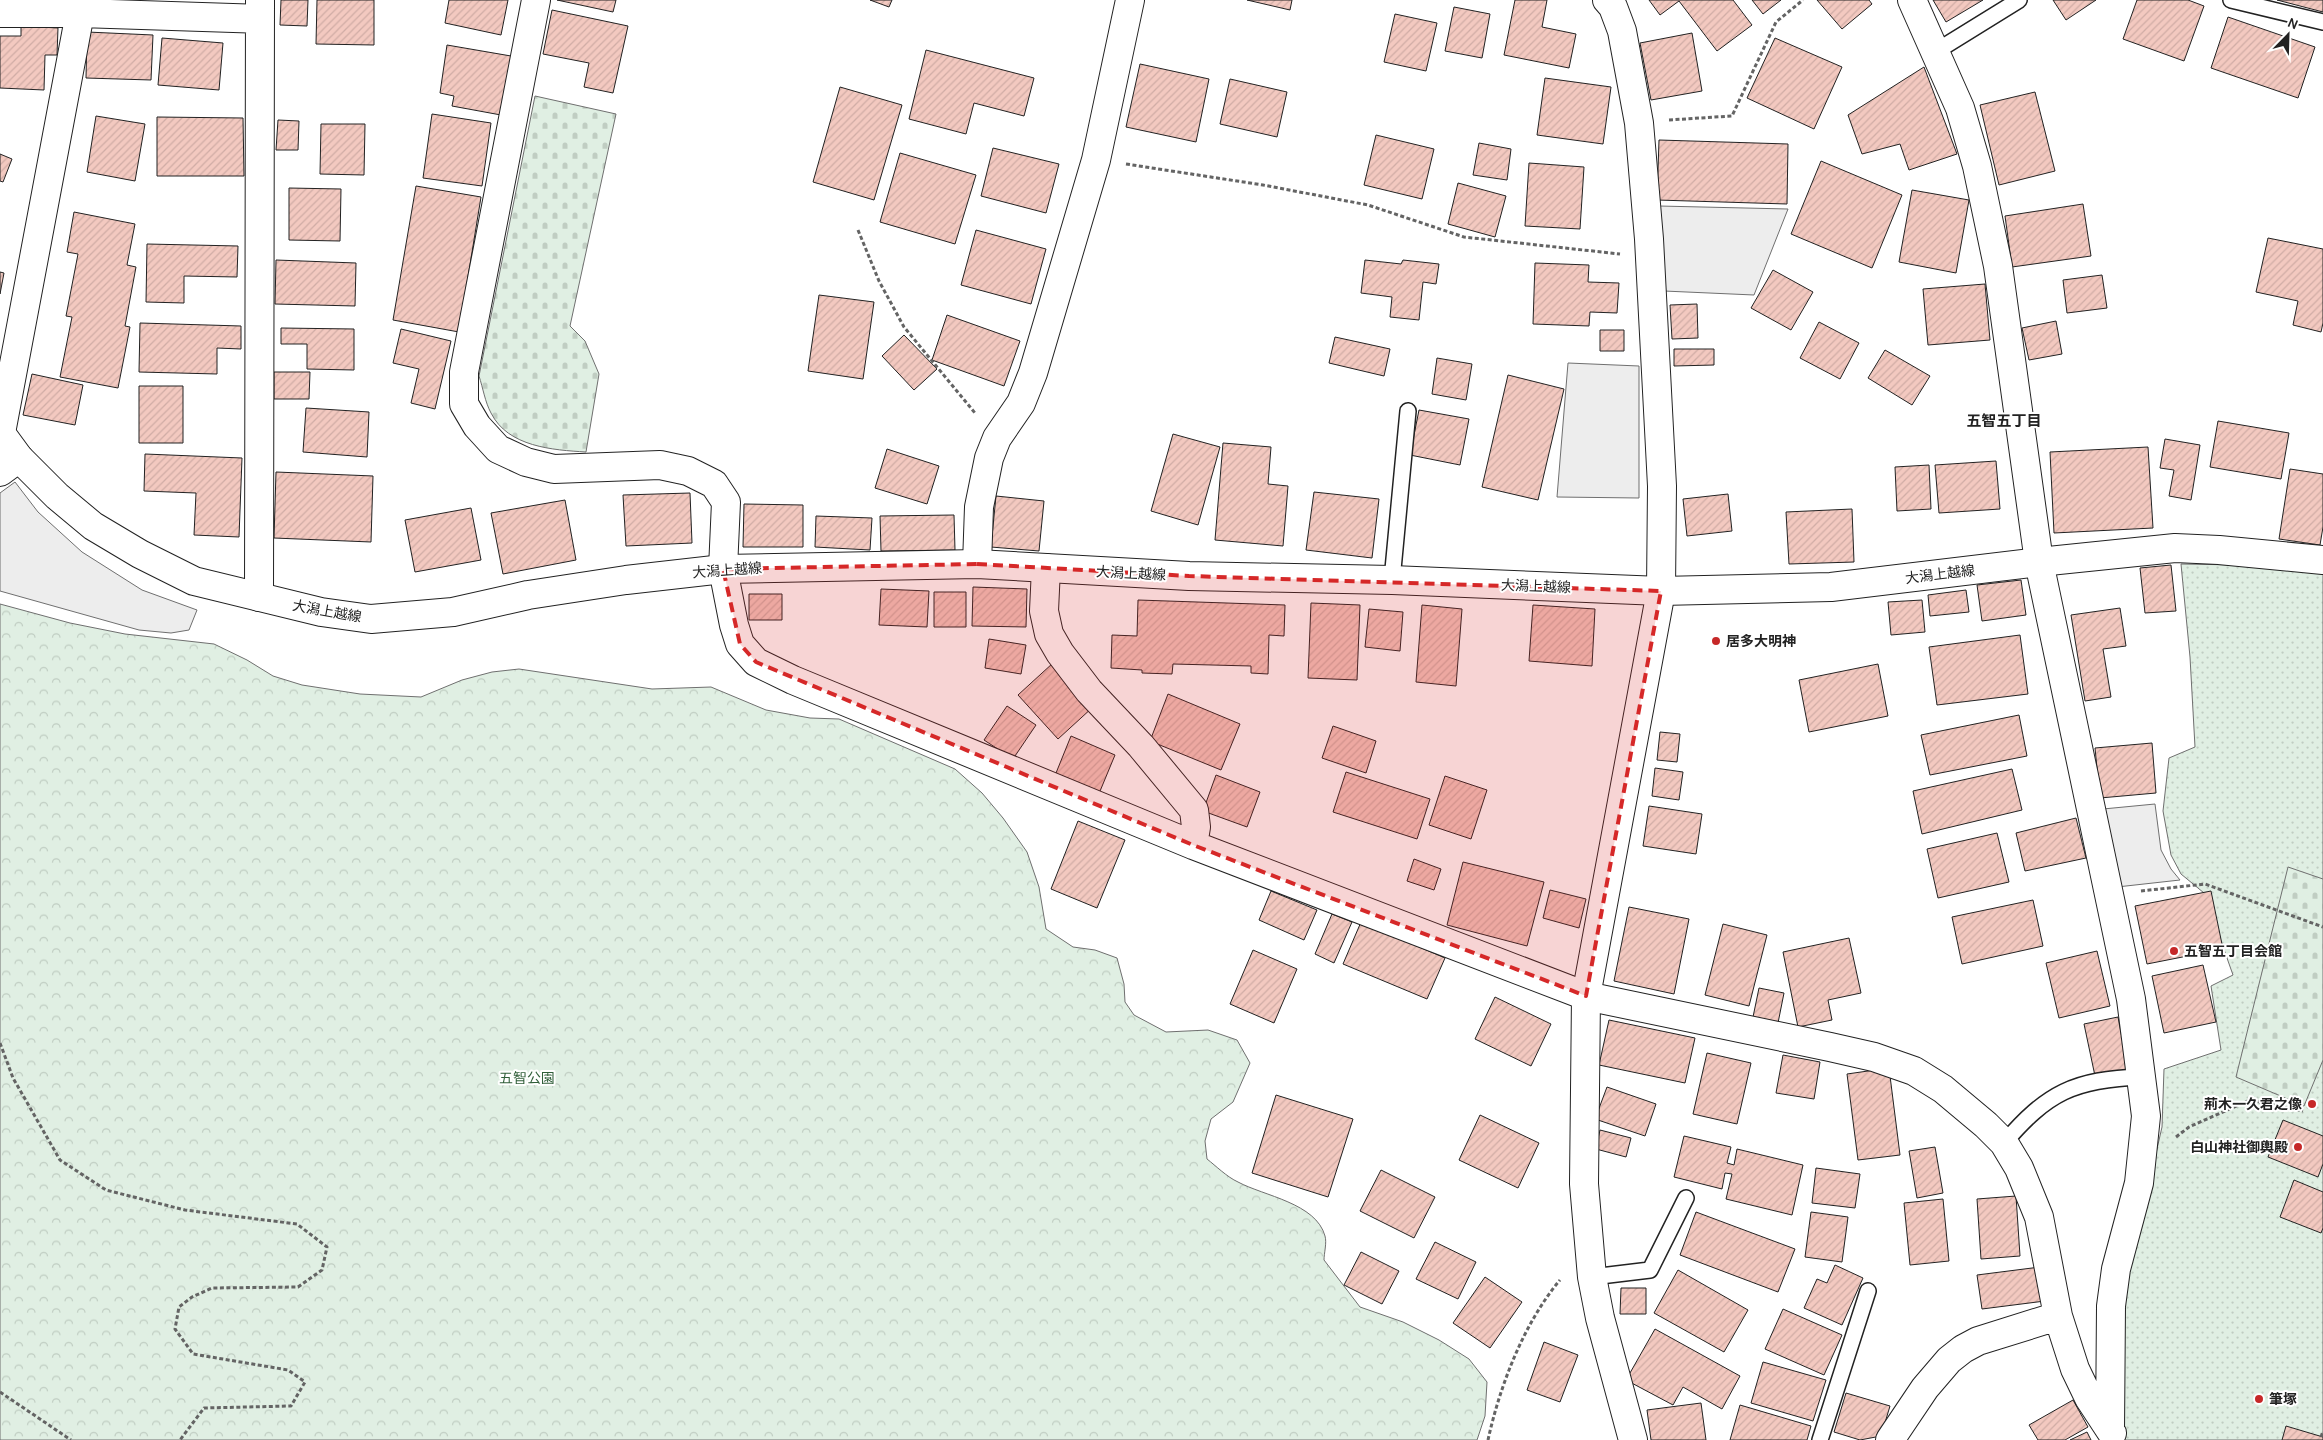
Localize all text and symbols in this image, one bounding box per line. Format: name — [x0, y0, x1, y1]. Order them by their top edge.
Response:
north arrow — [2263, 10, 2313, 60]
text: N — [2285, 14, 2301, 33]
district label: 五智五丁目 — [1966, 412, 2042, 430]
street label: 大潟上越線 — [692, 560, 763, 581]
street label: 大潟上越線 — [1904, 562, 1976, 587]
street label: 大潟上越線 — [1096, 563, 1166, 584]
street label: 大潟上越線 — [1501, 577, 1571, 596]
street label: 大潟上越線 — [291, 597, 363, 626]
place label: 居多大明神 — [1726, 633, 1796, 650]
marker: 居多大明神 — [1710, 635, 1722, 647]
place label: 五智五丁目会館 — [2184, 943, 2282, 960]
marker: 五智五丁目会館 — [2168, 945, 2180, 957]
park label: 五智公園 — [499, 1070, 555, 1087]
place label: 荊木一久君之像 — [2204, 1096, 2302, 1113]
marker: 荊木一久君之像 — [2306, 1098, 2318, 1110]
place label: 白山神社御輿殿 — [2190, 1139, 2288, 1156]
marker: 白山神社御輿殿 — [2292, 1141, 2304, 1153]
place label: 筆塚 — [2269, 1391, 2297, 1408]
marker: 筆塚 — [2253, 1393, 2265, 1405]

